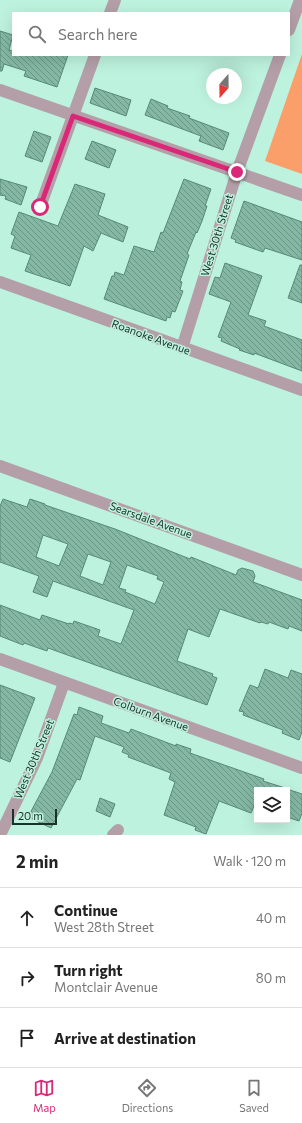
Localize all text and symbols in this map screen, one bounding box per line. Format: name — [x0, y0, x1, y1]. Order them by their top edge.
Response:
search box — [12, 12, 290, 56]
icon: search — [26, 23, 48, 45]
text: Search here — [58, 25, 137, 43]
north arrow — [206, 68, 242, 104]
route end — [228, 163, 246, 181]
street label: West 30th Street — [198, 192, 235, 278]
route start — [31, 198, 49, 216]
street label: Roanoke Avenue — [110, 316, 192, 357]
street label: Searsdale Avenue — [108, 499, 194, 541]
street label: Colburn Avenue — [112, 694, 191, 733]
street label: West 30th Street — [11, 717, 56, 801]
map controls — [254, 787, 290, 823]
button: layers — [254, 787, 290, 823]
scale bar — [12, 807, 57, 826]
text: 20 m — [18, 809, 43, 822]
text: 2 min — [16, 851, 58, 872]
text: Walk · 120 m — [213, 853, 286, 869]
text: Continue — [54, 901, 118, 919]
icon: ahead — [16, 907, 38, 929]
text: 40 m — [256, 910, 286, 926]
text: West 28th Street — [54, 919, 154, 935]
text: Turn right — [54, 961, 123, 979]
icon: right — [16, 967, 38, 989]
text: 80 m — [256, 970, 286, 986]
text: Montclair Avenue — [54, 979, 158, 995]
icon: arrive — [16, 1027, 38, 1049]
text: Arrive at destination — [54, 1029, 196, 1047]
tab: Map — [33, 1077, 56, 1114]
tab: Directions — [122, 1077, 173, 1114]
tab: Saved — [239, 1077, 269, 1114]

